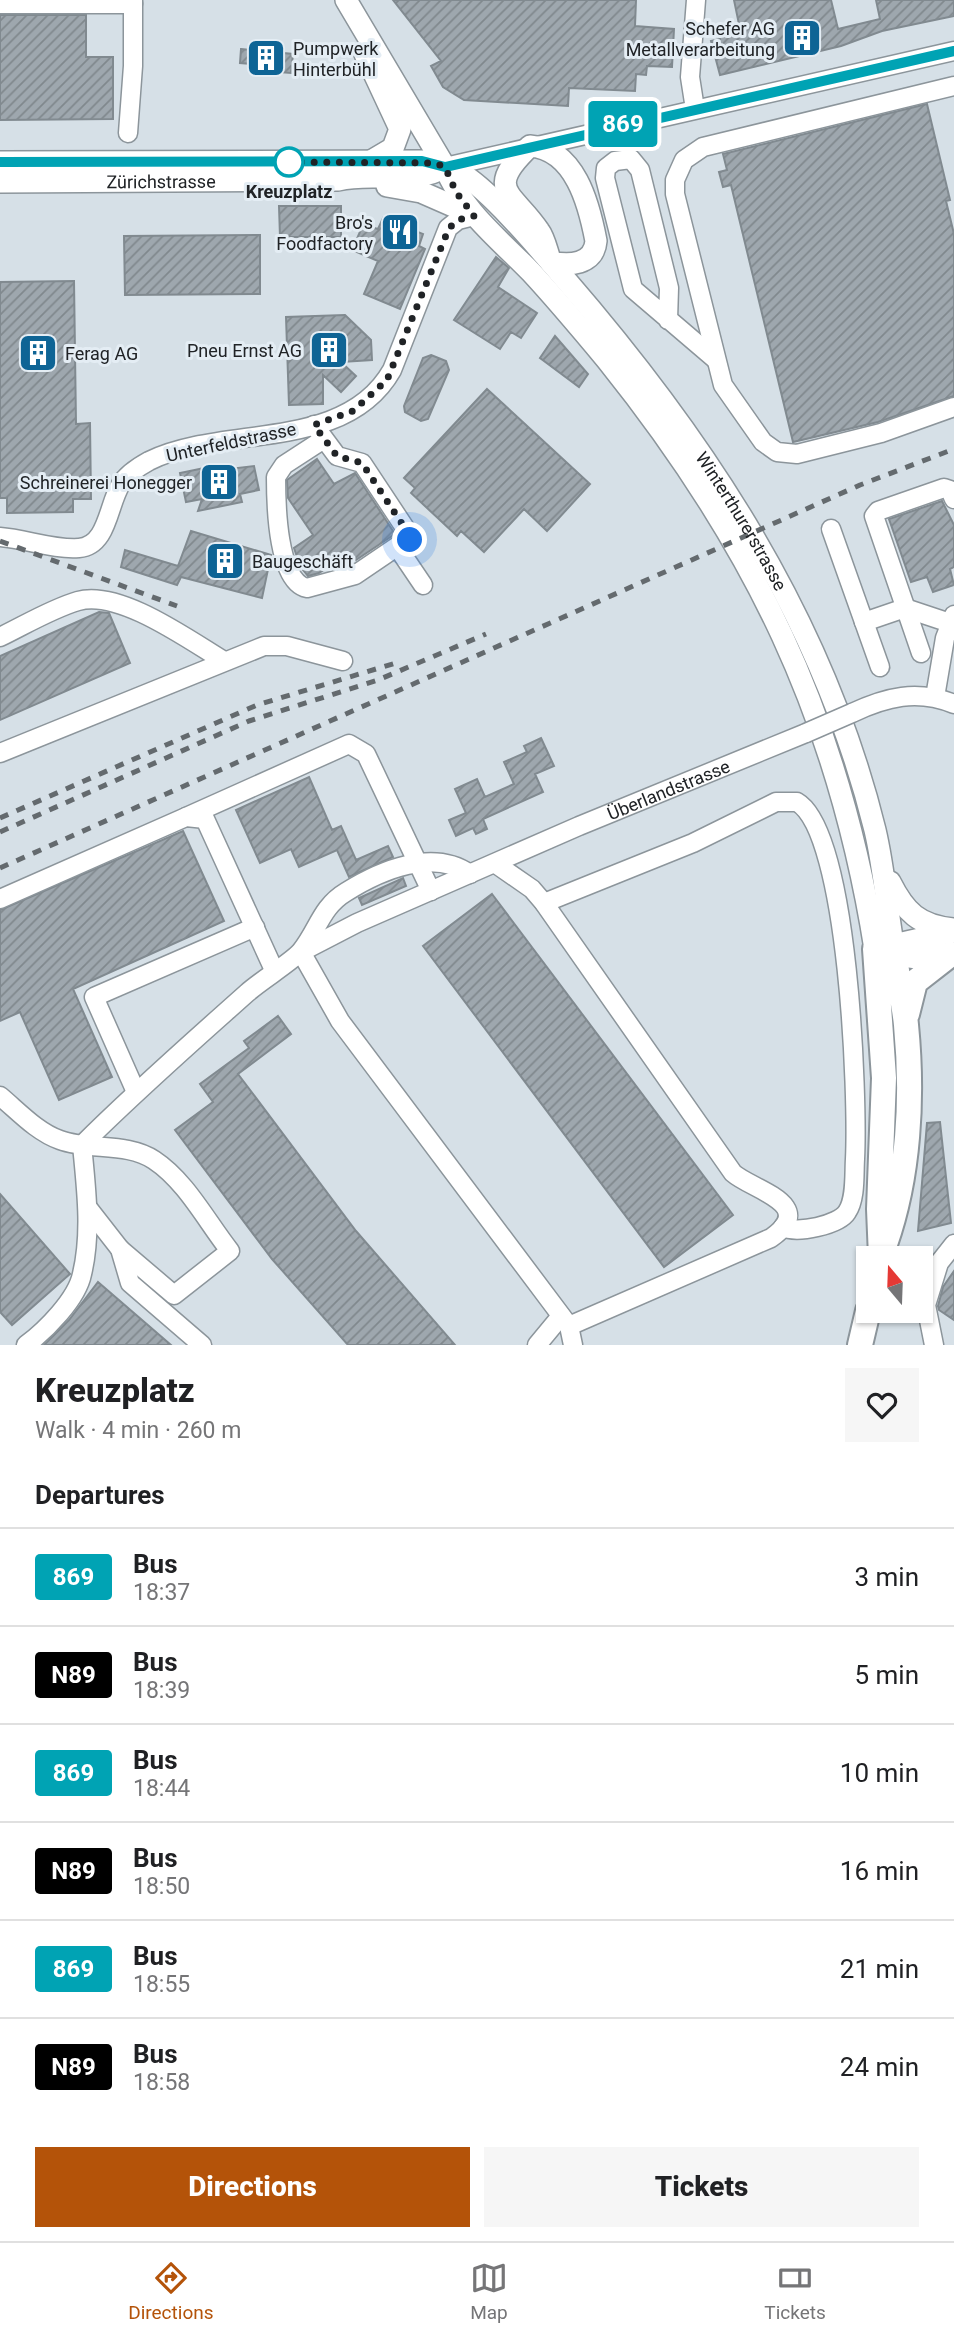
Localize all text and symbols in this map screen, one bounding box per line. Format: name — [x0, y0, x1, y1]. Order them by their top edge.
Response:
building icon: Schefer AG Metallverarbeitung — [781, 17, 823, 59]
place label: Schefer AG Metallverarbeitung — [626, 18, 775, 60]
building icon: Pumpwerk Hinterbühl — [245, 37, 287, 79]
place label: Pumpwerk Hinterbühl — [293, 38, 379, 80]
line badge: 869 — [583, 101, 663, 147]
text: 869 — [602, 110, 644, 138]
marker: Kreuzplatz — [274, 147, 304, 177]
street label: Zürichstrasse — [106, 170, 216, 192]
place label: Kreuzplatz — [246, 181, 332, 202]
restaurant icon: Bro's Foodfactory — [379, 211, 421, 253]
place label: Bro's Foodfactory — [276, 212, 373, 254]
building icon: Pneu Ernst AG — [308, 329, 350, 371]
building icon: Ferag AG — [17, 332, 59, 374]
place label: Pneu Ernst AG — [187, 340, 302, 361]
place label: Ferag AG — [65, 343, 138, 364]
street label: Unterfeldstrasse — [164, 418, 298, 466]
street label: Winterthurerstrasse — [692, 447, 792, 594]
building icon: Schreinerei Honegger — [198, 461, 240, 503]
place label: Schreinerei Honegger — [20, 472, 192, 493]
your location — [392, 522, 427, 557]
building icon: Baugeschäft — [204, 540, 246, 582]
place label: Baugeschäft — [252, 551, 353, 572]
street label: Überlandstrasse — [604, 755, 733, 824]
north arrow — [856, 1246, 933, 1323]
map controls — [856, 1246, 933, 1323]
button: heart — [845, 1368, 919, 1442]
text: Kreuzplatz — [35, 1371, 195, 1410]
text: Walk · 4 min · 260 m — [35, 1417, 241, 1444]
text: Departures — [35, 1480, 165, 1510]
text: Bus — [133, 1549, 178, 1579]
text: 3 min — [854, 1562, 919, 1592]
text: 869 — [53, 1563, 94, 1591]
text: 18:37 — [133, 1579, 190, 1606]
text: Bus — [133, 1647, 178, 1677]
text: 5 min — [854, 1660, 919, 1690]
text: N89 — [51, 1661, 96, 1689]
text: 18:39 — [133, 1677, 190, 1704]
text: Bus — [133, 1745, 178, 1775]
text: 10 min — [840, 1758, 919, 1788]
text: 869 — [53, 1759, 94, 1787]
text: 18:44 — [133, 1775, 190, 1802]
text: Bus — [133, 1843, 178, 1873]
text: 16 min — [840, 1856, 919, 1886]
text: N89 — [51, 1857, 96, 1885]
text: 18:50 — [133, 1873, 190, 1900]
text: Bus — [133, 1941, 178, 1971]
text: 21 min — [840, 1954, 919, 1984]
text: 869 — [53, 1955, 94, 1983]
text: 18:55 — [133, 1971, 190, 1998]
text: Bus — [133, 2039, 178, 2069]
text: 24 min — [840, 2052, 919, 2082]
text: N89 — [51, 2053, 96, 2081]
text: 18:58 — [133, 2069, 190, 2096]
button: Directions — [35, 2147, 470, 2227]
button: Tickets — [484, 2147, 919, 2227]
tab: Directions — [128, 2259, 214, 2324]
tab: Map — [470, 2259, 508, 2324]
tab: Tickets — [764, 2259, 826, 2324]

